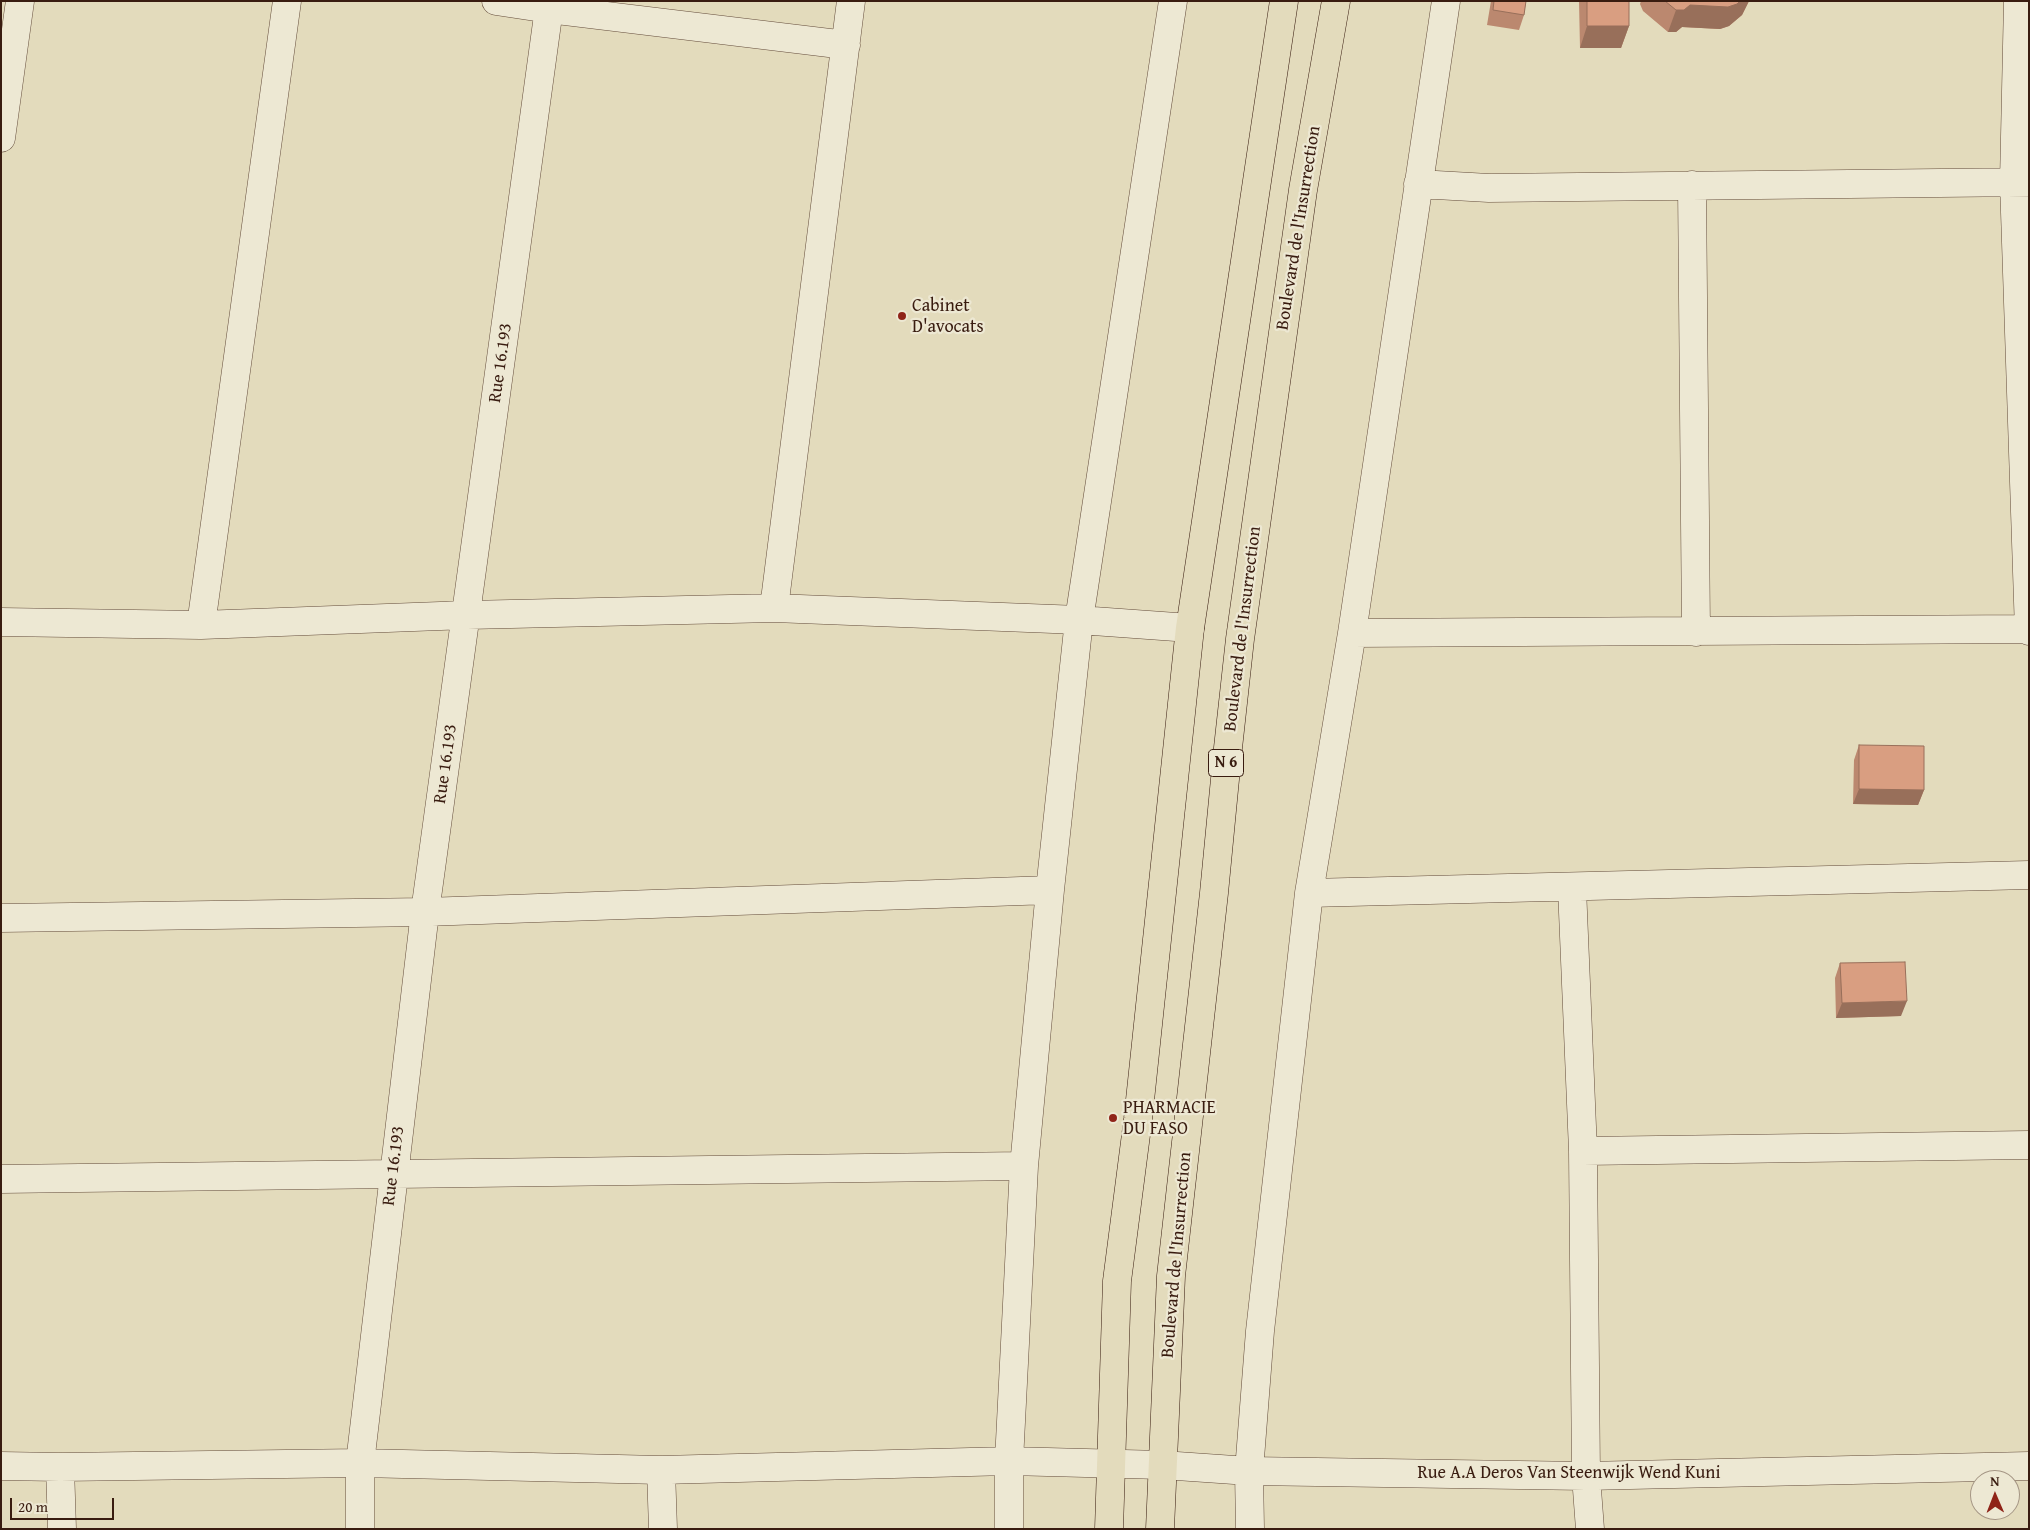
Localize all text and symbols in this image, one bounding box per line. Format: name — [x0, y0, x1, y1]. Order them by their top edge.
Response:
street label: Boulevard de l'Insurrection — [1272, 124, 1326, 332]
place label: Cabinet D'avocats — [912, 295, 984, 338]
marker: Cabinet D'avocats — [896, 310, 908, 322]
street label: Rue 16.193 — [485, 322, 517, 404]
street label: Boulevard de l'Insurrection — [1220, 525, 1266, 733]
street label: Rue 16.193 — [430, 723, 462, 805]
road number: N 6 — [1208, 750, 1244, 776]
place label: PHARMACIE DU FASO — [1123, 1097, 1216, 1140]
marker: PHARMACIE DU FASO — [1107, 1112, 1119, 1124]
street label: Rue 16.193 — [378, 1125, 410, 1207]
street label: Boulevard de l'Insurrection — [1157, 1151, 1197, 1359]
street label: Rue A.A Deros Van Steenwijk Wend Kuni — [1418, 1462, 1720, 1484]
north arrow — [1970, 1470, 2020, 1520]
text: N — [1990, 1471, 2000, 1491]
scale bar — [12, 1488, 116, 1520]
text: 20 m — [18, 1496, 48, 1517]

